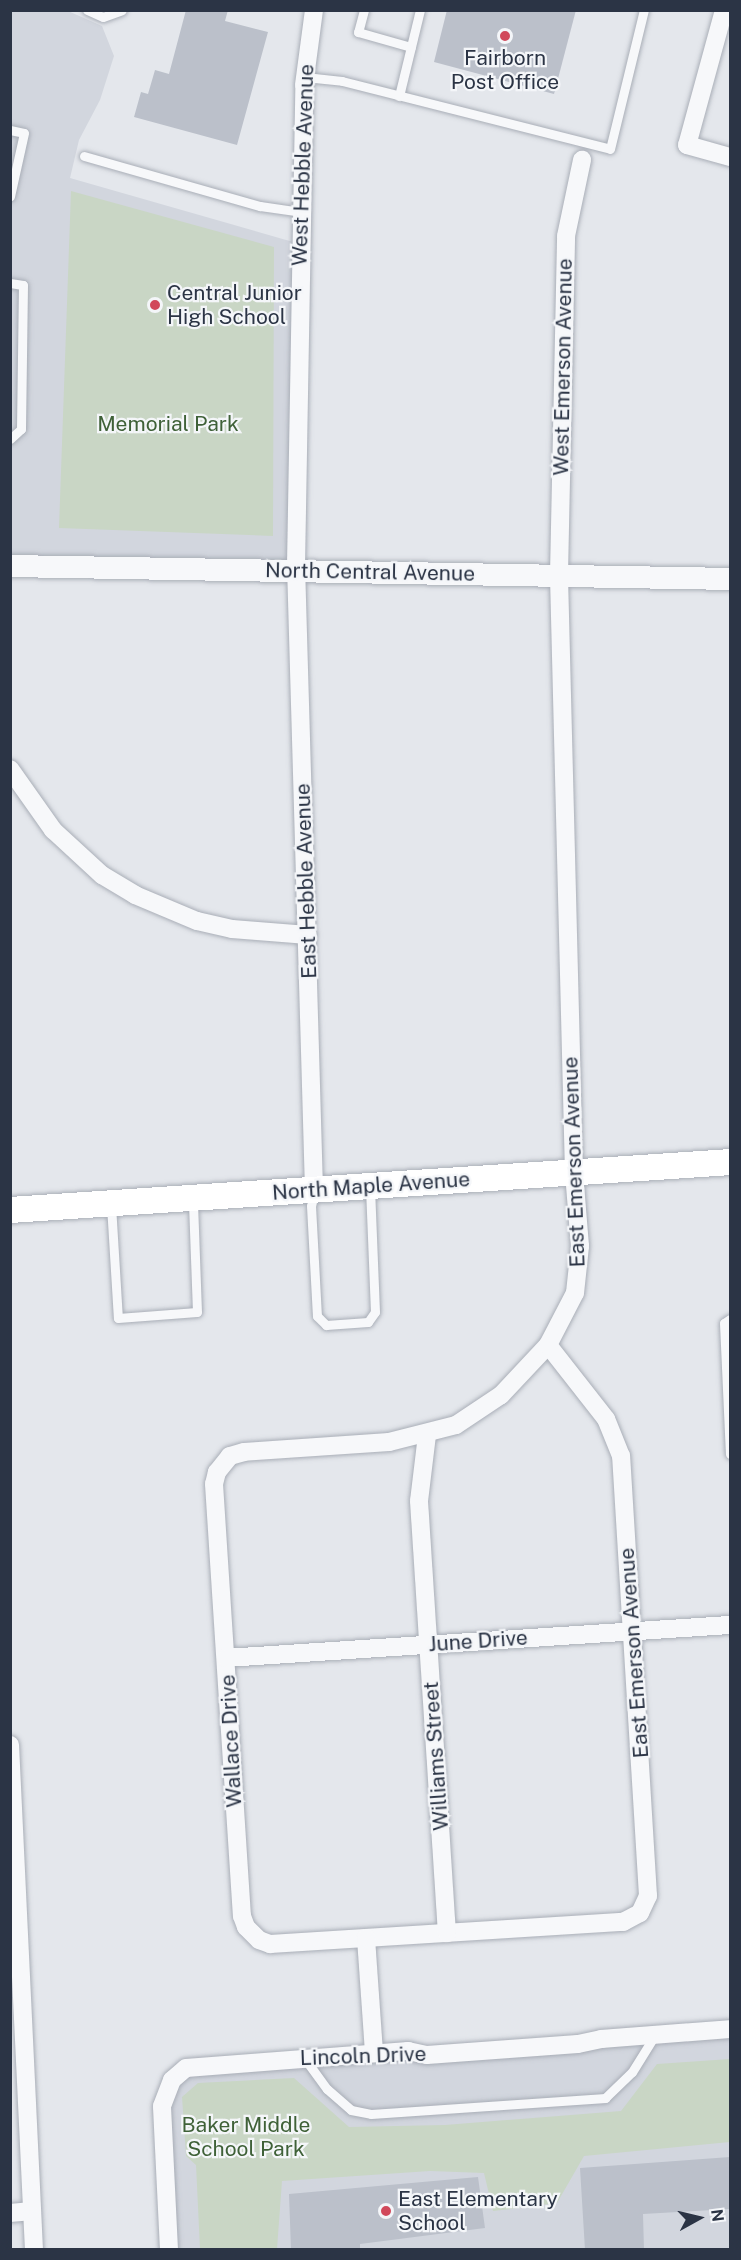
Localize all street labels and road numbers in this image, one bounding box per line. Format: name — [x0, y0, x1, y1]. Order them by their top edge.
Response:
street label: West Hebble Avenue — [287, 63, 319, 267]
street label: West Emerson Avenue — [549, 258, 577, 476]
street label: North Central Avenue — [265, 558, 475, 586]
street label: East Hebble Avenue — [290, 783, 322, 979]
street label: East Emerson Avenue — [558, 1056, 590, 1268]
street label: North Maple Avenue — [271, 1167, 471, 1205]
street label: East Emerson Avenue — [614, 1547, 654, 1759]
street label: June Drive — [427, 1625, 529, 1657]
street label: Wallace Drive — [215, 1674, 247, 1808]
street label: Williams Street — [418, 1681, 454, 1831]
street label: Lincoln Drive — [299, 2041, 427, 2071]

